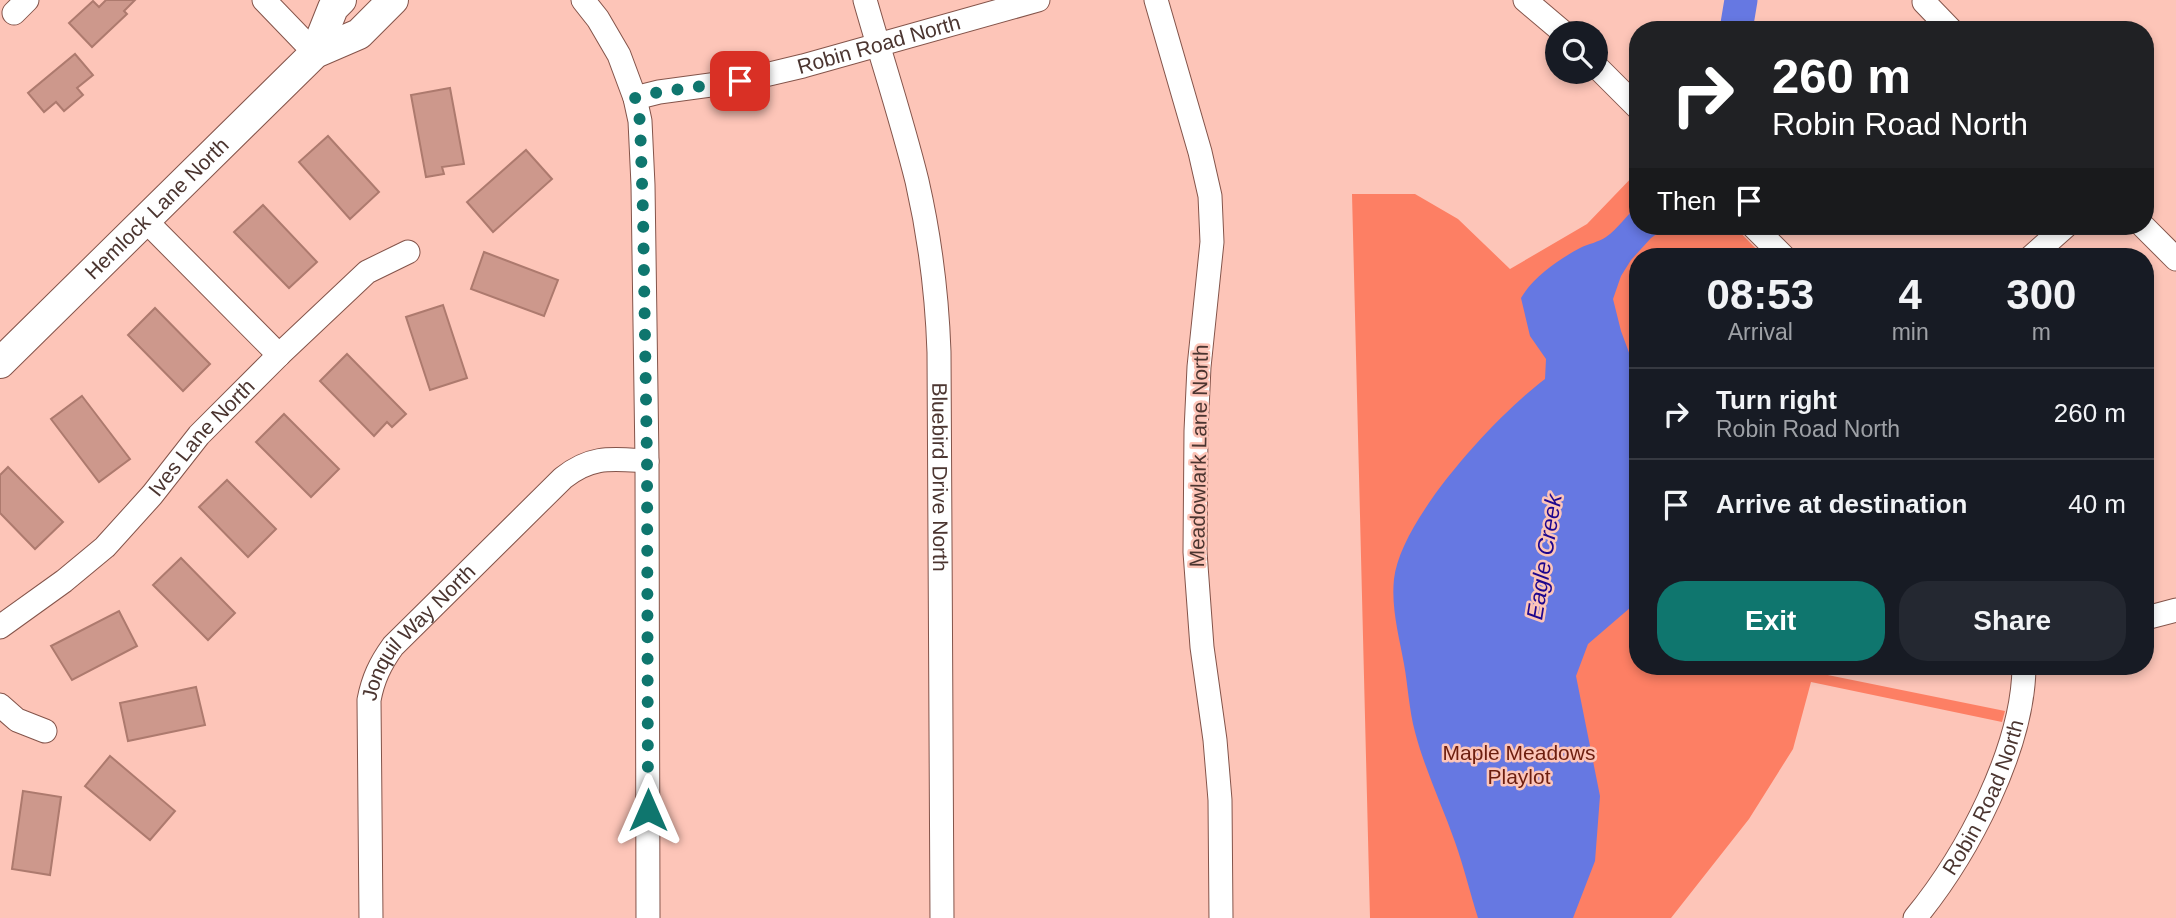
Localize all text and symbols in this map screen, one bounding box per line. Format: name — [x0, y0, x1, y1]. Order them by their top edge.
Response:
street label: Robin Road North — [795, 10, 963, 78]
map controls — [1545, 21, 1608, 84]
button: search — [1545, 21, 1608, 84]
icon: right — [1657, 49, 1748, 140]
text: 260 m — [1772, 49, 1911, 103]
pin — [710, 51, 770, 111]
icon: arrive — [721, 62, 759, 100]
text: Robin Road North — [1772, 106, 2028, 142]
street label: Hemlock Lane North — [80, 133, 233, 284]
icon: arrive — [1730, 182, 1768, 220]
text: Then — [1657, 186, 1716, 216]
text: 08:53 — [1707, 271, 1814, 318]
text: 4 — [1898, 271, 1922, 318]
text: 300 — [2006, 271, 2076, 318]
text: Arrival — [1728, 319, 1793, 345]
text: min — [1892, 319, 1929, 345]
text: m — [2032, 319, 2051, 345]
street label: Meadowlark Lane North — [1185, 344, 1212, 568]
street label: Ives Lane North — [144, 374, 259, 500]
street label: Bluebird Drive North — [928, 382, 952, 572]
text: Turn right — [1716, 385, 1837, 415]
icon: right — [1657, 395, 1695, 433]
text: 260 m — [2054, 398, 2126, 428]
text: Robin Road North — [1716, 416, 1900, 442]
icon: arrive — [1657, 486, 1695, 524]
text: Arrive at destination — [1716, 489, 1967, 519]
text: 40 m — [2068, 489, 2126, 519]
water label: Eagle Creek — [1521, 491, 1567, 622]
street label: Jonquil Way North — [357, 560, 480, 703]
button: Exit — [1657, 581, 1885, 661]
button: Share — [1899, 581, 2126, 661]
street label: Robin Road North — [1938, 717, 2028, 879]
park label: Maple Meadows Playlot — [1443, 741, 1595, 788]
position arrow — [611, 773, 685, 847]

